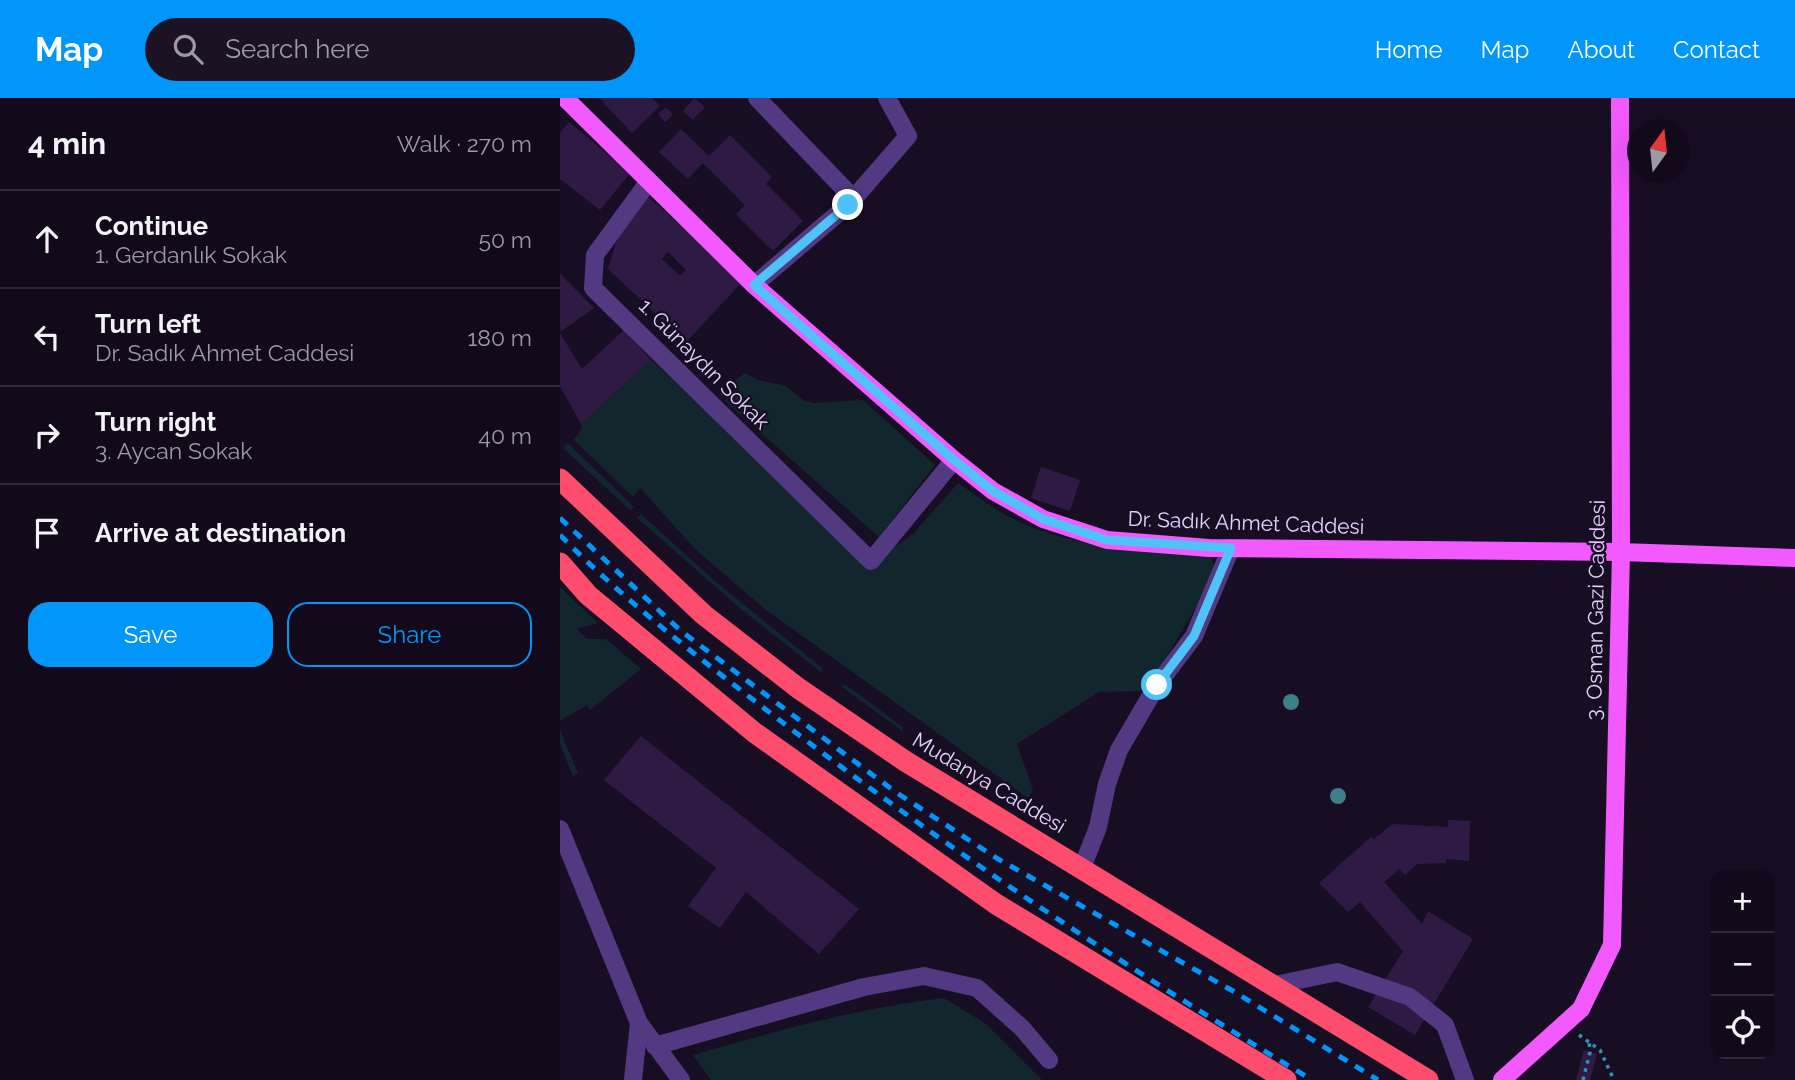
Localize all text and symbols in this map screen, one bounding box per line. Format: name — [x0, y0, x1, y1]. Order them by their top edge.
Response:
search box — [145, 18, 635, 81]
text: Map — [35, 30, 103, 69]
icon: search — [169, 30, 207, 68]
text: Search here — [225, 34, 370, 64]
text: Home — [1375, 35, 1443, 64]
text: Map — [1481, 35, 1529, 64]
text: About — [1567, 35, 1635, 64]
text: Contact — [1673, 35, 1760, 64]
north arrow — [1627, 119, 1690, 182]
text: 4 min — [28, 126, 106, 161]
text: Walk · 270 m — [397, 130, 532, 157]
route end — [832, 189, 863, 220]
text: Continue — [95, 211, 208, 241]
icon: ahead — [28, 220, 66, 258]
text: 50 m — [478, 226, 532, 253]
text: 1. Gerdanlık Sokak — [95, 241, 287, 268]
street label: 1. Günaydın Sokak — [634, 293, 775, 434]
text: Turn left — [95, 309, 201, 339]
icon: left — [28, 318, 66, 356]
text: 180 m — [467, 324, 532, 351]
text: Dr. Sadık Ahmet Caddesi — [95, 339, 354, 366]
text: Turn right — [95, 407, 216, 437]
icon: right — [28, 416, 66, 454]
text: 40 m — [478, 422, 532, 449]
text: 3. Aycan Sokak — [95, 437, 253, 464]
street label: 3. Osman Gazi Caddesi — [1581, 500, 1610, 720]
street label: Dr. Sadık Ahmet Caddesi — [1127, 506, 1365, 539]
icon: arrive — [28, 514, 66, 552]
text: Arrive at destination — [95, 518, 346, 548]
button: Save — [28, 602, 273, 667]
button: Share — [287, 602, 532, 667]
route start — [1141, 669, 1172, 700]
street label: Mudanya Caddesi — [908, 727, 1070, 838]
map controls — [1711, 870, 1774, 1059]
button: + — [1711, 870, 1774, 933]
button: − — [1711, 933, 1774, 996]
button: locate — [1711, 996, 1774, 1059]

